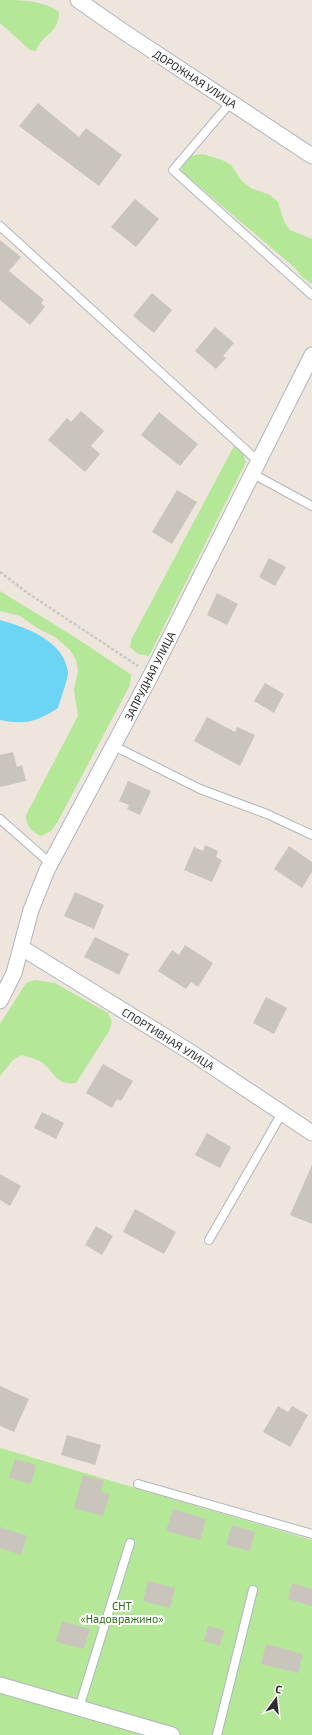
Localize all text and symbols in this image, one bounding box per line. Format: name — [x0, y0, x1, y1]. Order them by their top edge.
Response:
street label: ДОРОЖНАЯ УЛИЦА — [151, 47, 240, 111]
street label: ЗАПРУДНАЯ УЛИЦА — [121, 629, 178, 723]
street label: СПОРТИВНАЯ УЛИЦА — [120, 1005, 217, 1072]
park label: СНТ «Надовражино» — [80, 1599, 164, 1625]
north arrow — [256, 1679, 296, 1719]
text: С — [274, 1682, 284, 1696]

